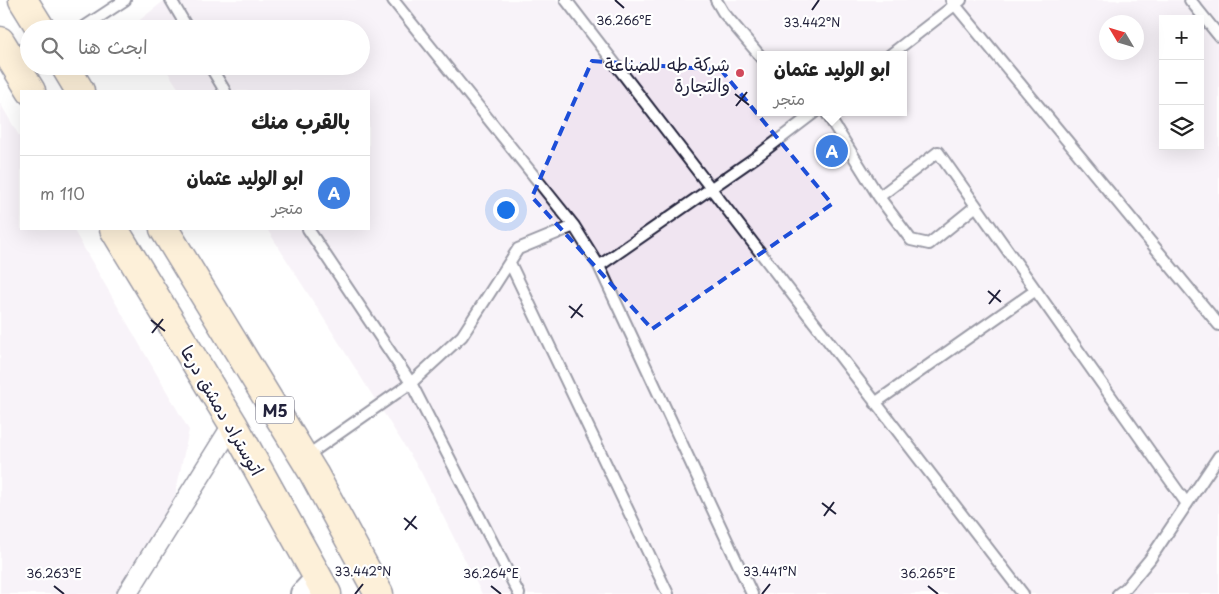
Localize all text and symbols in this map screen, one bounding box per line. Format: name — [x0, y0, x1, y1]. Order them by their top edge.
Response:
text: 36.266°E — [596, 11, 652, 29]
text: 33.442°N — [784, 13, 840, 31]
north arrow — [1099, 15, 1144, 60]
map controls — [1159, 15, 1204, 150]
button: + — [1159, 15, 1204, 60]
search box — [20, 20, 370, 75]
text: ابحث هنا — [78, 32, 148, 60]
icon: search — [38, 34, 66, 62]
place label: شركة طه للصناعة والتجارة — [605, 50, 730, 98]
popup — [757, 51, 907, 116]
text: ابو الوليد عثمان — [774, 54, 890, 82]
button: − — [1159, 60, 1204, 105]
marker: شركة طه للصناعة والتجارة — [734, 67, 746, 79]
text: متجر — [774, 86, 805, 110]
text: بالقرب منك — [251, 104, 350, 136]
button: layers — [1159, 105, 1204, 150]
pin: A — [816, 132, 848, 170]
text: ابو الوليد عثمان — [187, 163, 303, 191]
text: 110 m — [40, 181, 85, 205]
text: A — [328, 181, 340, 205]
text: متجر — [272, 195, 303, 219]
your location — [493, 197, 519, 223]
street label: اتوستراد دمشق درعا — [175, 340, 271, 480]
road number: M5 — [256, 396, 294, 424]
text: 33.442°N — [335, 562, 391, 580]
text: 33.441°N — [743, 562, 797, 580]
text: 36.263°E — [26, 564, 82, 582]
text: 36.264°E — [463, 564, 519, 582]
text: 36.265°E — [900, 564, 956, 582]

